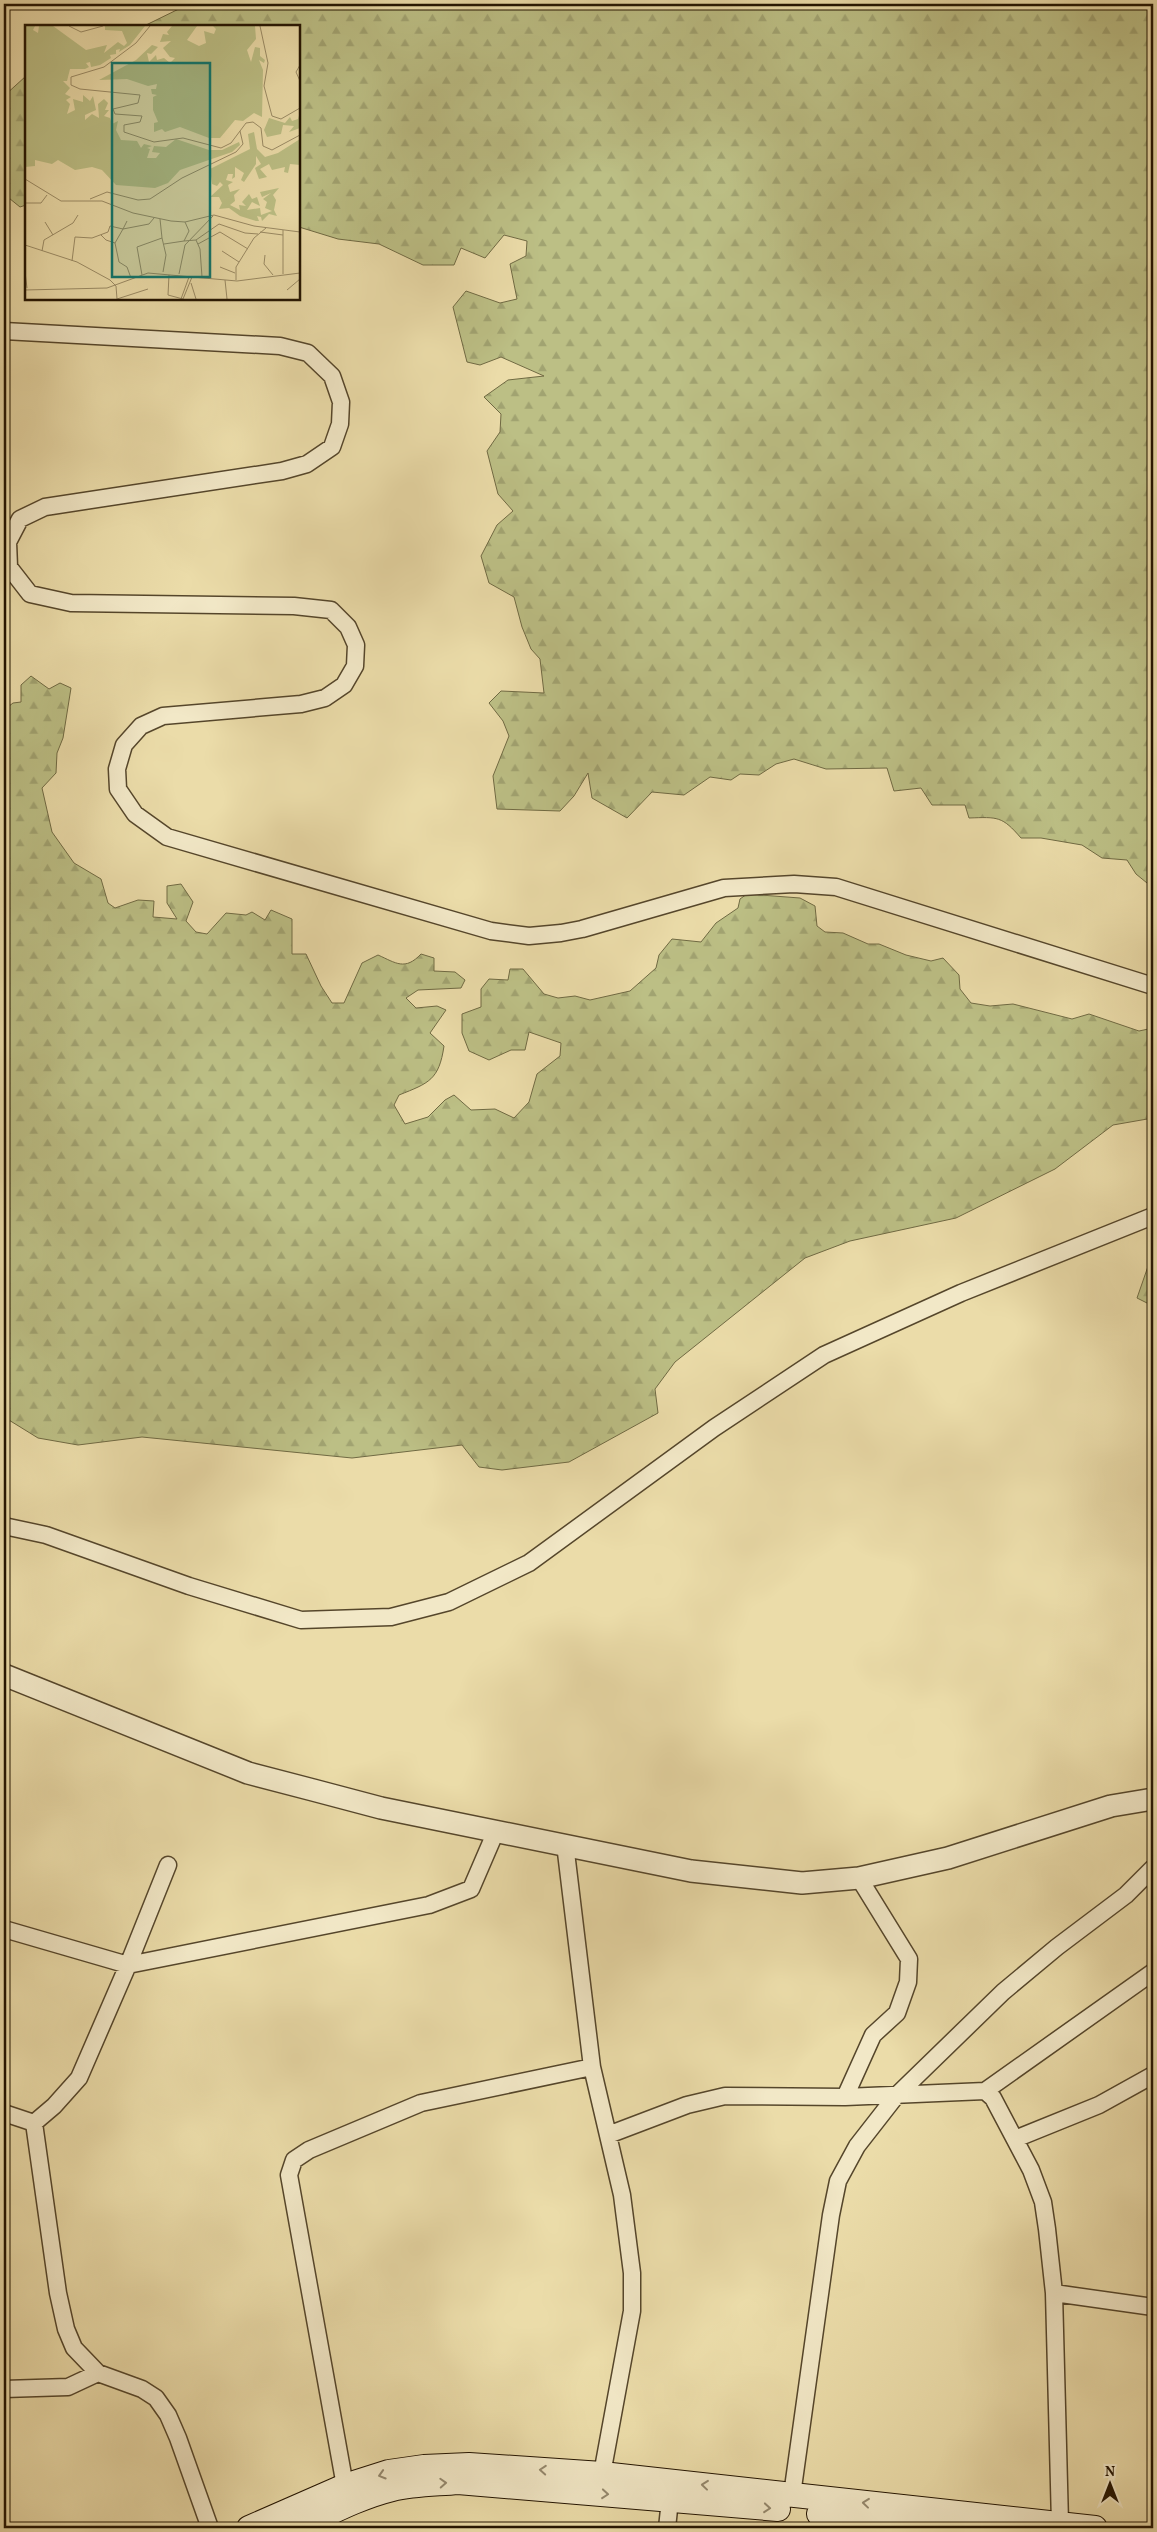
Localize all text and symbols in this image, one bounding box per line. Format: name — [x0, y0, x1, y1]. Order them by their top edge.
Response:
inset map — [25, 25, 300, 300]
north arrow — [1084, 2460, 1134, 2510]
text: N — [1105, 2463, 1115, 2482]
one-way arrow — [539, 2465, 547, 2476]
one-way arrow — [378, 2469, 386, 2479]
one-way arrow — [439, 2478, 447, 2489]
one-way arrow — [701, 2480, 709, 2491]
one-way arrow — [601, 2488, 609, 2499]
one-way arrow — [862, 2498, 870, 2509]
one-way arrow — [763, 2503, 771, 2514]

